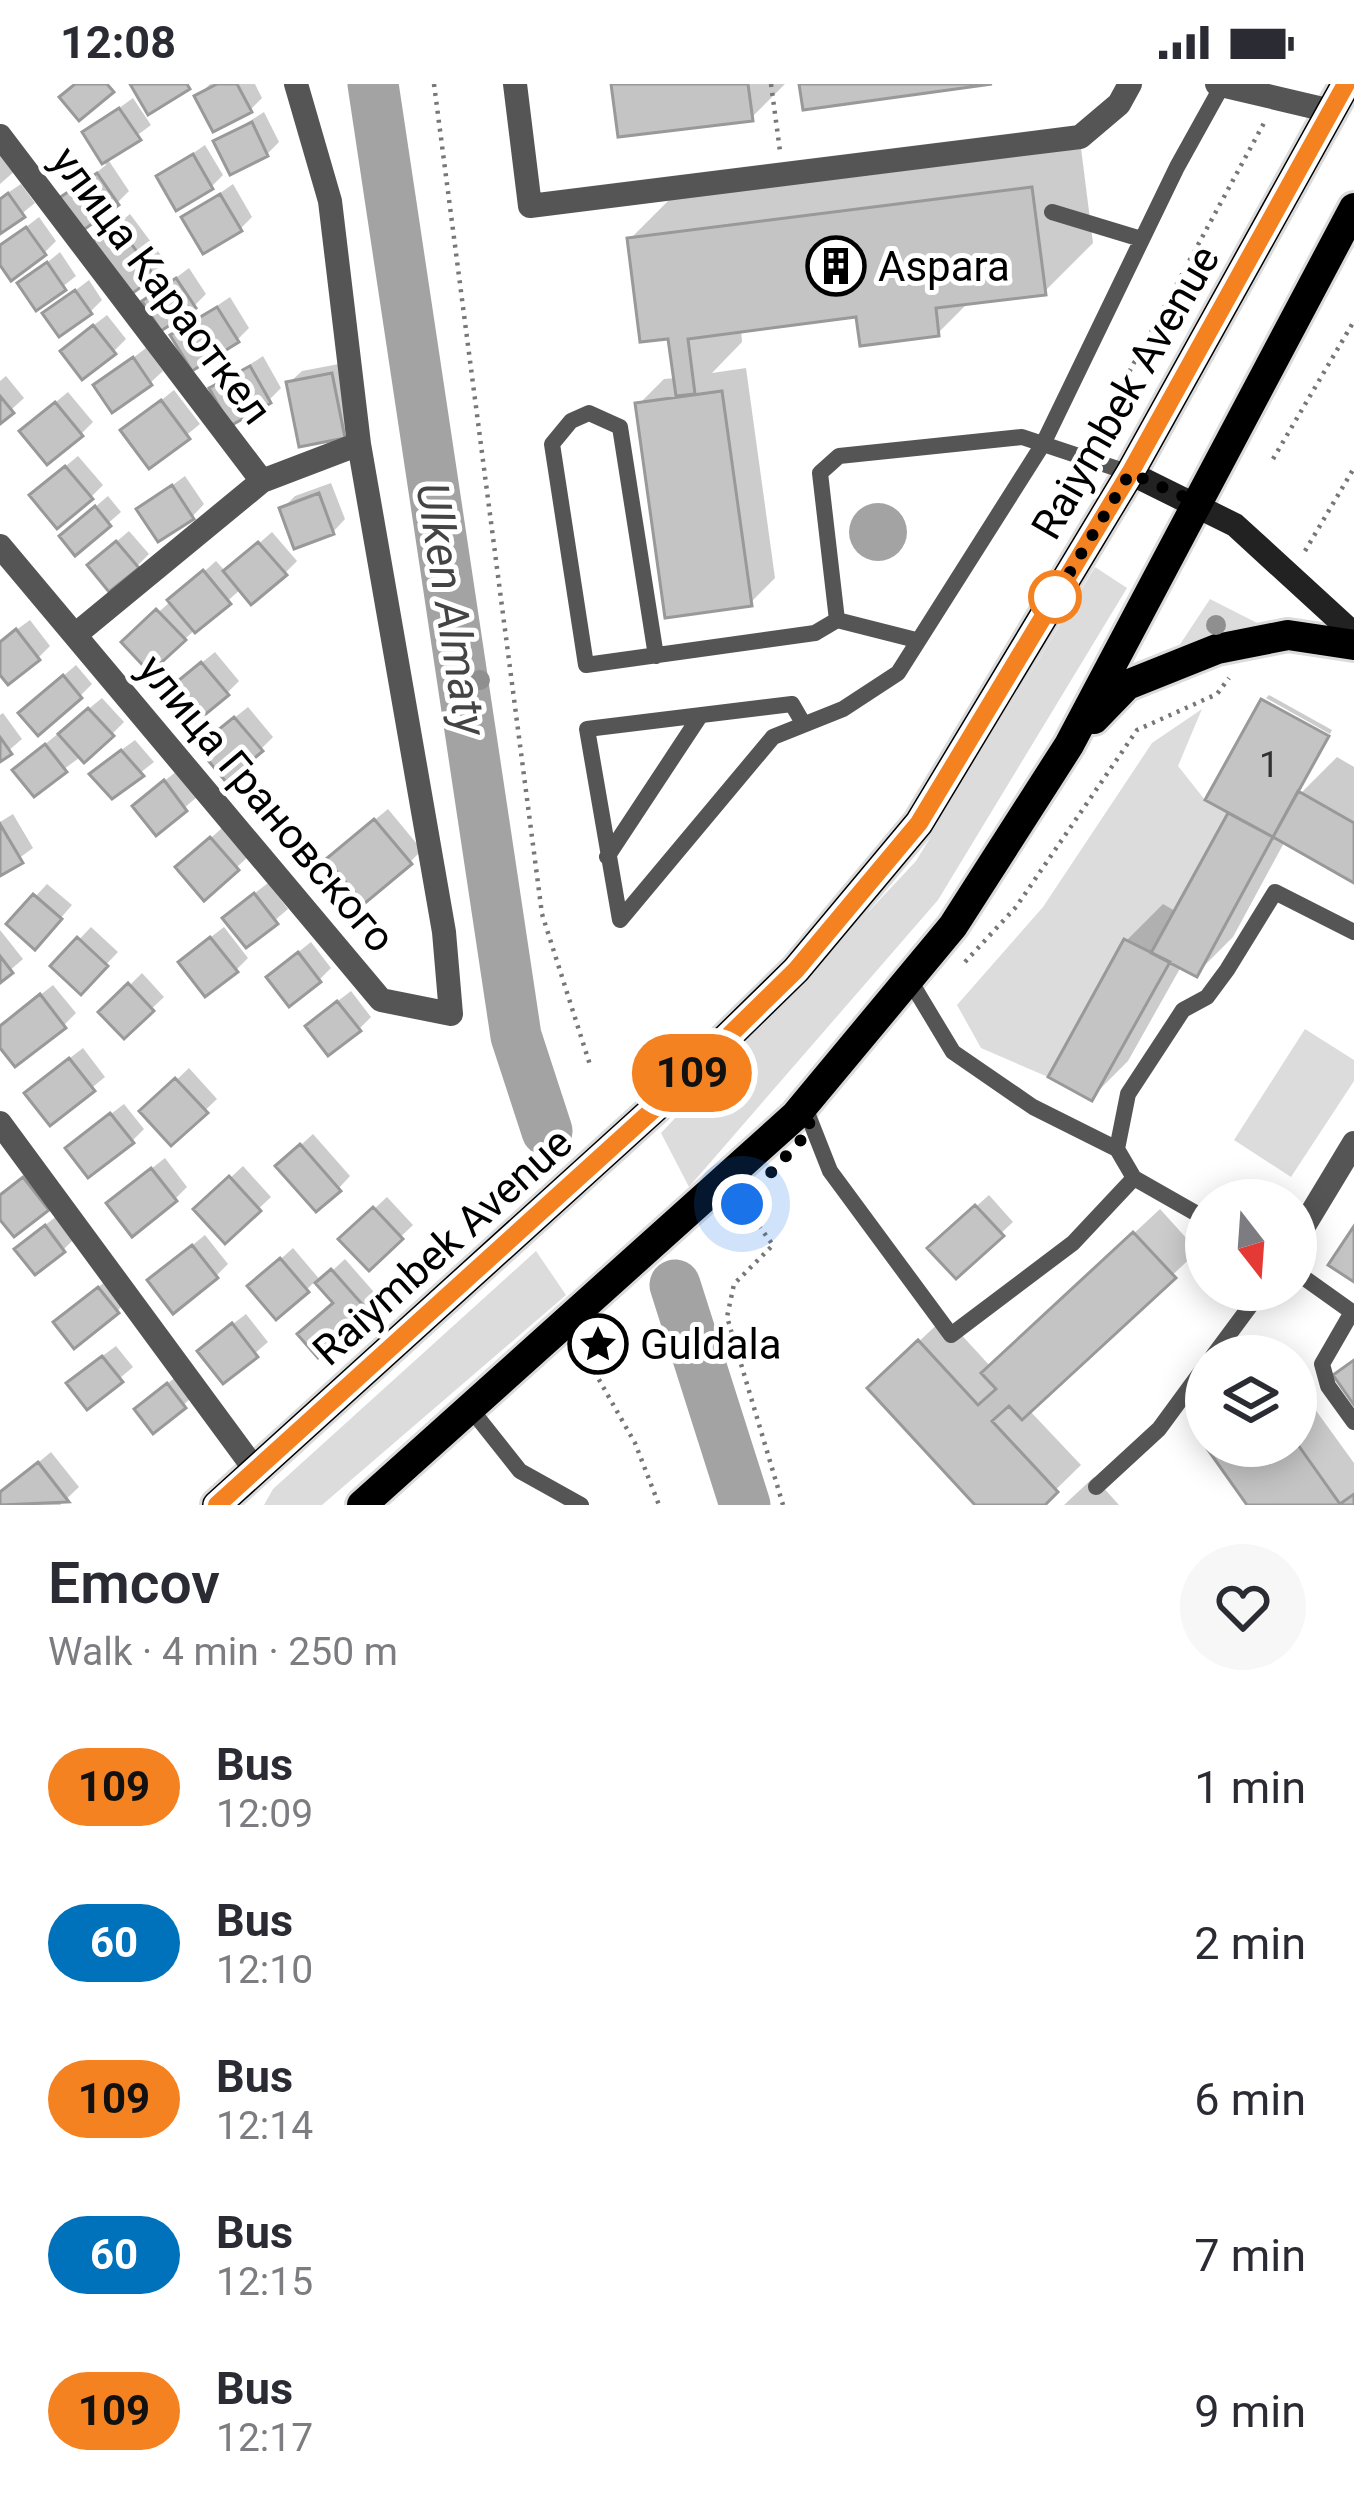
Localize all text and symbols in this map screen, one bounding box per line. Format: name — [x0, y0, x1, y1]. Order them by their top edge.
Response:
text: 12:08 — [60, 16, 176, 69]
street label: улица Караоткел — [41, 137, 282, 434]
building icon: Aspara — [805, 235, 867, 297]
street label: Raiymbek Avenue — [1022, 237, 1229, 548]
place label: Aspara — [878, 242, 1010, 291]
water label: Ulken Almaty — [405, 479, 498, 741]
unlabelled marker — [1030, 572, 1080, 622]
street label: улица Грановского — [128, 645, 405, 962]
house number: 1 — [1259, 744, 1279, 786]
line badge: 109 — [623, 1034, 761, 1112]
text: 109 — [656, 1048, 728, 1097]
street label: Raiymbek Avenue — [303, 1118, 582, 1375]
your location — [712, 1174, 772, 1234]
north arrow — [1185, 1179, 1317, 1311]
map controls — [1185, 1179, 1317, 1467]
place icon: Guldala — [567, 1313, 629, 1375]
place label: Guldala — [640, 1320, 782, 1369]
button: layers — [1185, 1335, 1317, 1467]
button: heart — [1180, 1544, 1306, 1670]
text: Emcov — [48, 1550, 220, 1617]
text: Walk · 4 min · 250 m — [48, 1629, 398, 1675]
text: Bus — [216, 1738, 293, 1791]
text: 1 min — [1194, 1761, 1306, 1814]
text: 109 — [78, 1762, 150, 1811]
text: 12:09 — [216, 1791, 313, 1837]
text: Bus — [216, 1894, 293, 1947]
text: 2 min — [1194, 1917, 1306, 1970]
text: 60 — [90, 1918, 138, 1967]
text: 12:10 — [216, 1947, 313, 1993]
text: Bus — [216, 2050, 293, 2103]
text: 6 min — [1194, 2073, 1306, 2126]
text: 109 — [78, 2074, 150, 2123]
text: 12:14 — [216, 2103, 313, 2149]
text: Bus — [216, 2206, 293, 2259]
text: 7 min — [1194, 2229, 1306, 2282]
text: 60 — [90, 2230, 138, 2279]
text: 12:15 — [216, 2259, 313, 2305]
text: Bus — [216, 2362, 293, 2415]
text: 9 min — [1194, 2385, 1306, 2438]
text: 109 — [78, 2386, 150, 2435]
text: 12:17 — [216, 2415, 313, 2461]

